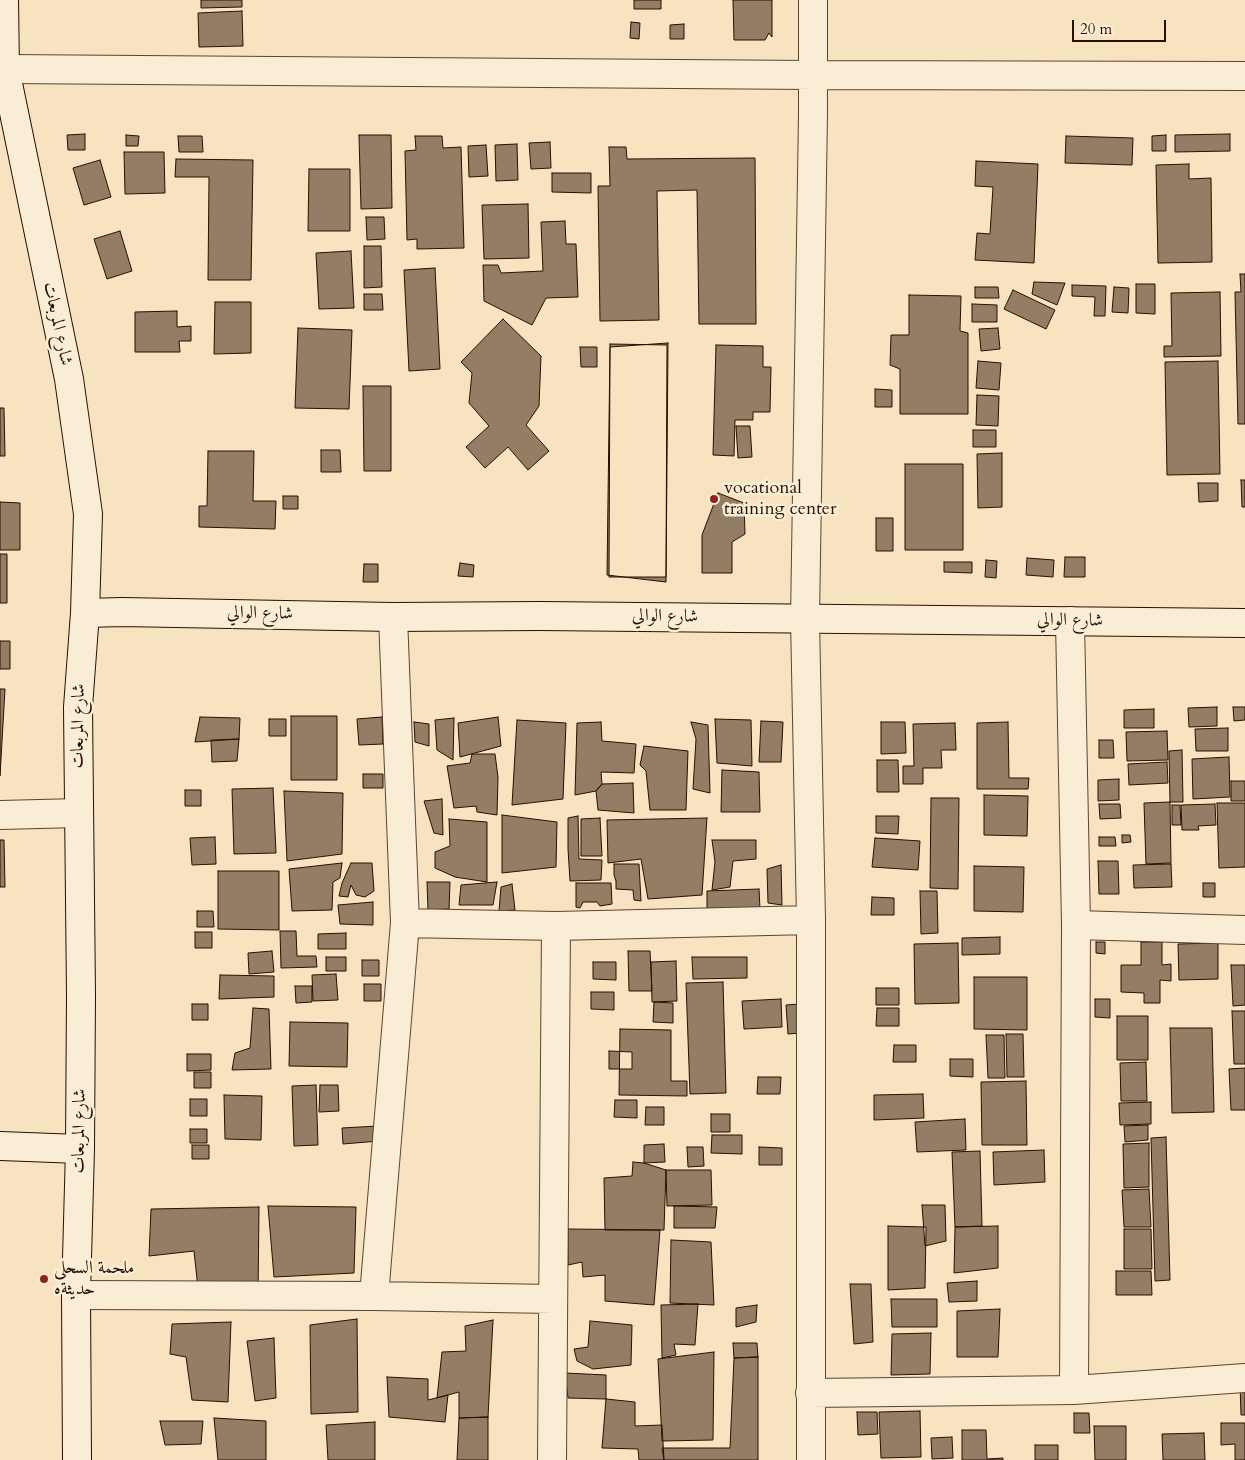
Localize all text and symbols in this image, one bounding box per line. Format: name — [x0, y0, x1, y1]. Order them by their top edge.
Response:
scale bar — [1075, 10, 1169, 42]
text: 20 m — [1080, 19, 1112, 39]
street label: شارع المربعات — [38, 280, 76, 368]
place label: vocational training center — [724, 478, 837, 520]
marker: vocational training center — [708, 493, 720, 505]
street label: شارع الوالي — [227, 603, 293, 625]
street label: شارع الوالي — [632, 606, 698, 628]
street label: شارع الوالي — [1037, 610, 1103, 632]
street label: شارع المربعات — [67, 683, 91, 769]
street label: شارع المربعات — [68, 1088, 92, 1174]
place label: ملحمة السحلى حديثةه — [54, 1258, 134, 1300]
marker: ملحمة السحلى حديثةه — [38, 1273, 50, 1285]

